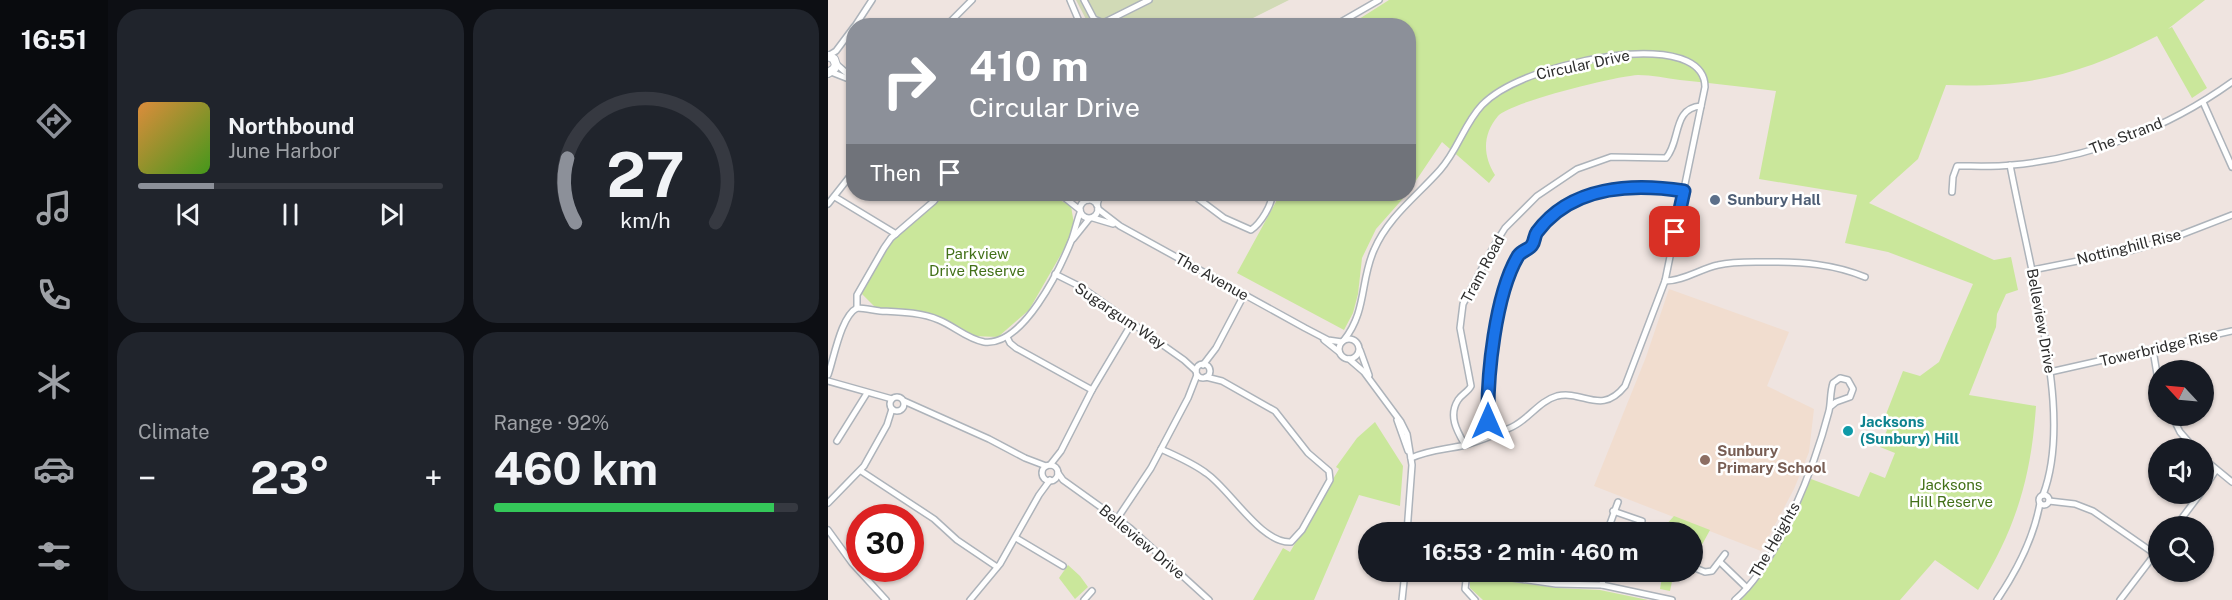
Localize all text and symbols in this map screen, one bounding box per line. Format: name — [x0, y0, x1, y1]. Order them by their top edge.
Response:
text: 16:51 — [21, 23, 87, 55]
text: 410 m — [969, 41, 1089, 90]
icon: right — [870, 42, 948, 120]
street label: Circular Drive — [1535, 46, 1631, 83]
text: Circular Drive — [969, 91, 1140, 123]
icon: directions — [33, 100, 75, 142]
text: Northbound — [228, 113, 354, 139]
street label: The Strand — [2087, 114, 2165, 157]
text: 27 — [606, 138, 685, 211]
text: June Harbor — [228, 139, 340, 163]
icon: arrive — [933, 156, 966, 189]
text: Then — [870, 160, 921, 186]
icon: music — [33, 187, 75, 229]
place label: Sunbury Hall — [1727, 191, 1821, 208]
marker: Sunbury Hall — [1708, 193, 1722, 207]
icon: previous — [172, 198, 205, 231]
icon: pause — [274, 198, 307, 231]
icon: next — [375, 198, 408, 231]
pin — [1649, 206, 1700, 257]
text: km/h — [621, 209, 671, 234]
icon: arrive — [1658, 215, 1691, 248]
street label: Nottinghill Rise — [2075, 225, 2183, 268]
street label: Tram Road — [1458, 232, 1508, 306]
park label: Parkview Drive Reserve — [929, 245, 1025, 279]
street label: The Avenue — [1173, 249, 1252, 304]
street label: Belleview Drive — [2024, 267, 2059, 375]
icon: phone — [33, 274, 75, 316]
street label: Sugargum Way — [1072, 279, 1169, 352]
street label: Towerbridge Rise — [2098, 326, 2220, 369]
north arrow — [2148, 360, 2214, 426]
map controls — [2148, 360, 2214, 582]
icon: climate — [33, 361, 75, 403]
position arrow — [1456, 389, 1520, 453]
text: Range · 92% — [494, 411, 609, 435]
place label: Jacksons (Sunbury) Hill — [1860, 413, 1959, 447]
text: Climate — [138, 420, 210, 444]
marker: Jacksons (Sunbury) Hill — [1841, 424, 1855, 438]
button: sound — [2148, 438, 2214, 504]
text: 460 km — [494, 442, 658, 495]
place label: Sunbury Primary School — [1717, 442, 1827, 476]
icon: car — [33, 448, 75, 490]
text: 23° — [250, 451, 330, 504]
marker: Sunbury Primary School — [1698, 453, 1712, 467]
text: − — [138, 459, 156, 497]
text: + — [424, 459, 443, 497]
park label: Jacksons Hill Reserve — [1909, 476, 1993, 510]
street label: The Heights — [1746, 499, 1803, 580]
street label: Belleview Drive — [1096, 501, 1189, 582]
speed limit sign: 30 — [846, 504, 924, 582]
button: search — [2148, 516, 2214, 582]
icon: filters — [33, 535, 75, 577]
text: 16:53 · 2 min · 460 m — [1423, 539, 1638, 565]

